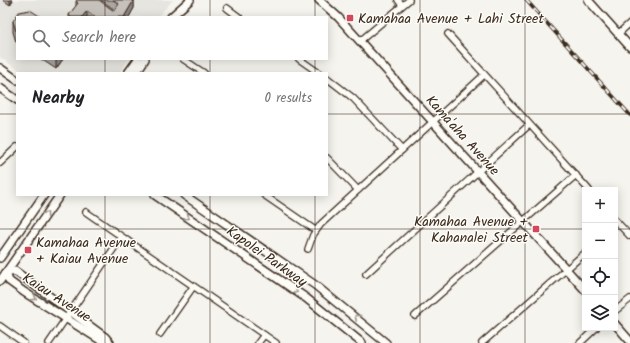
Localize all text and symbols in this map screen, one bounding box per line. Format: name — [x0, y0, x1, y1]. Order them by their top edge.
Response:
place label: Kamahaa Avenue + Lahi Street — [358, 8, 544, 30]
marker: Kamahaa Avenue + Lahi Street — [345, 13, 355, 23]
search box — [16, 16, 328, 60]
text: Search here — [62, 26, 136, 50]
icon: search — [30, 27, 52, 49]
text: Nearby — [32, 85, 84, 112]
text: 0 results — [265, 88, 312, 109]
street label: Kama'aha Avenue — [420, 90, 505, 181]
map controls — [582, 187, 618, 331]
button: + — [582, 187, 618, 223]
place label: Kamahaa Avenue + Kahanalei Street — [414, 211, 529, 249]
one-way arrow — [41, 212, 48, 219]
one-way arrow — [183, 212, 190, 219]
street label: Kapolei Parkway — [221, 221, 312, 293]
button: − — [582, 223, 618, 259]
marker: Kamahaa Avenue + Kahanalei Street — [531, 224, 541, 234]
place label: Kamahaa Avenue + Kaiau Avenue — [36, 232, 137, 270]
marker: Kamahaa Avenue + Kaiau Avenue — [23, 245, 33, 255]
button: locate — [582, 259, 618, 295]
street label: Kaiau Avenue — [18, 267, 96, 329]
one-way arrow — [290, 286, 297, 293]
one-way arrow — [30, 293, 37, 301]
button: layers — [582, 295, 618, 331]
one-way arrow — [354, 315, 362, 322]

